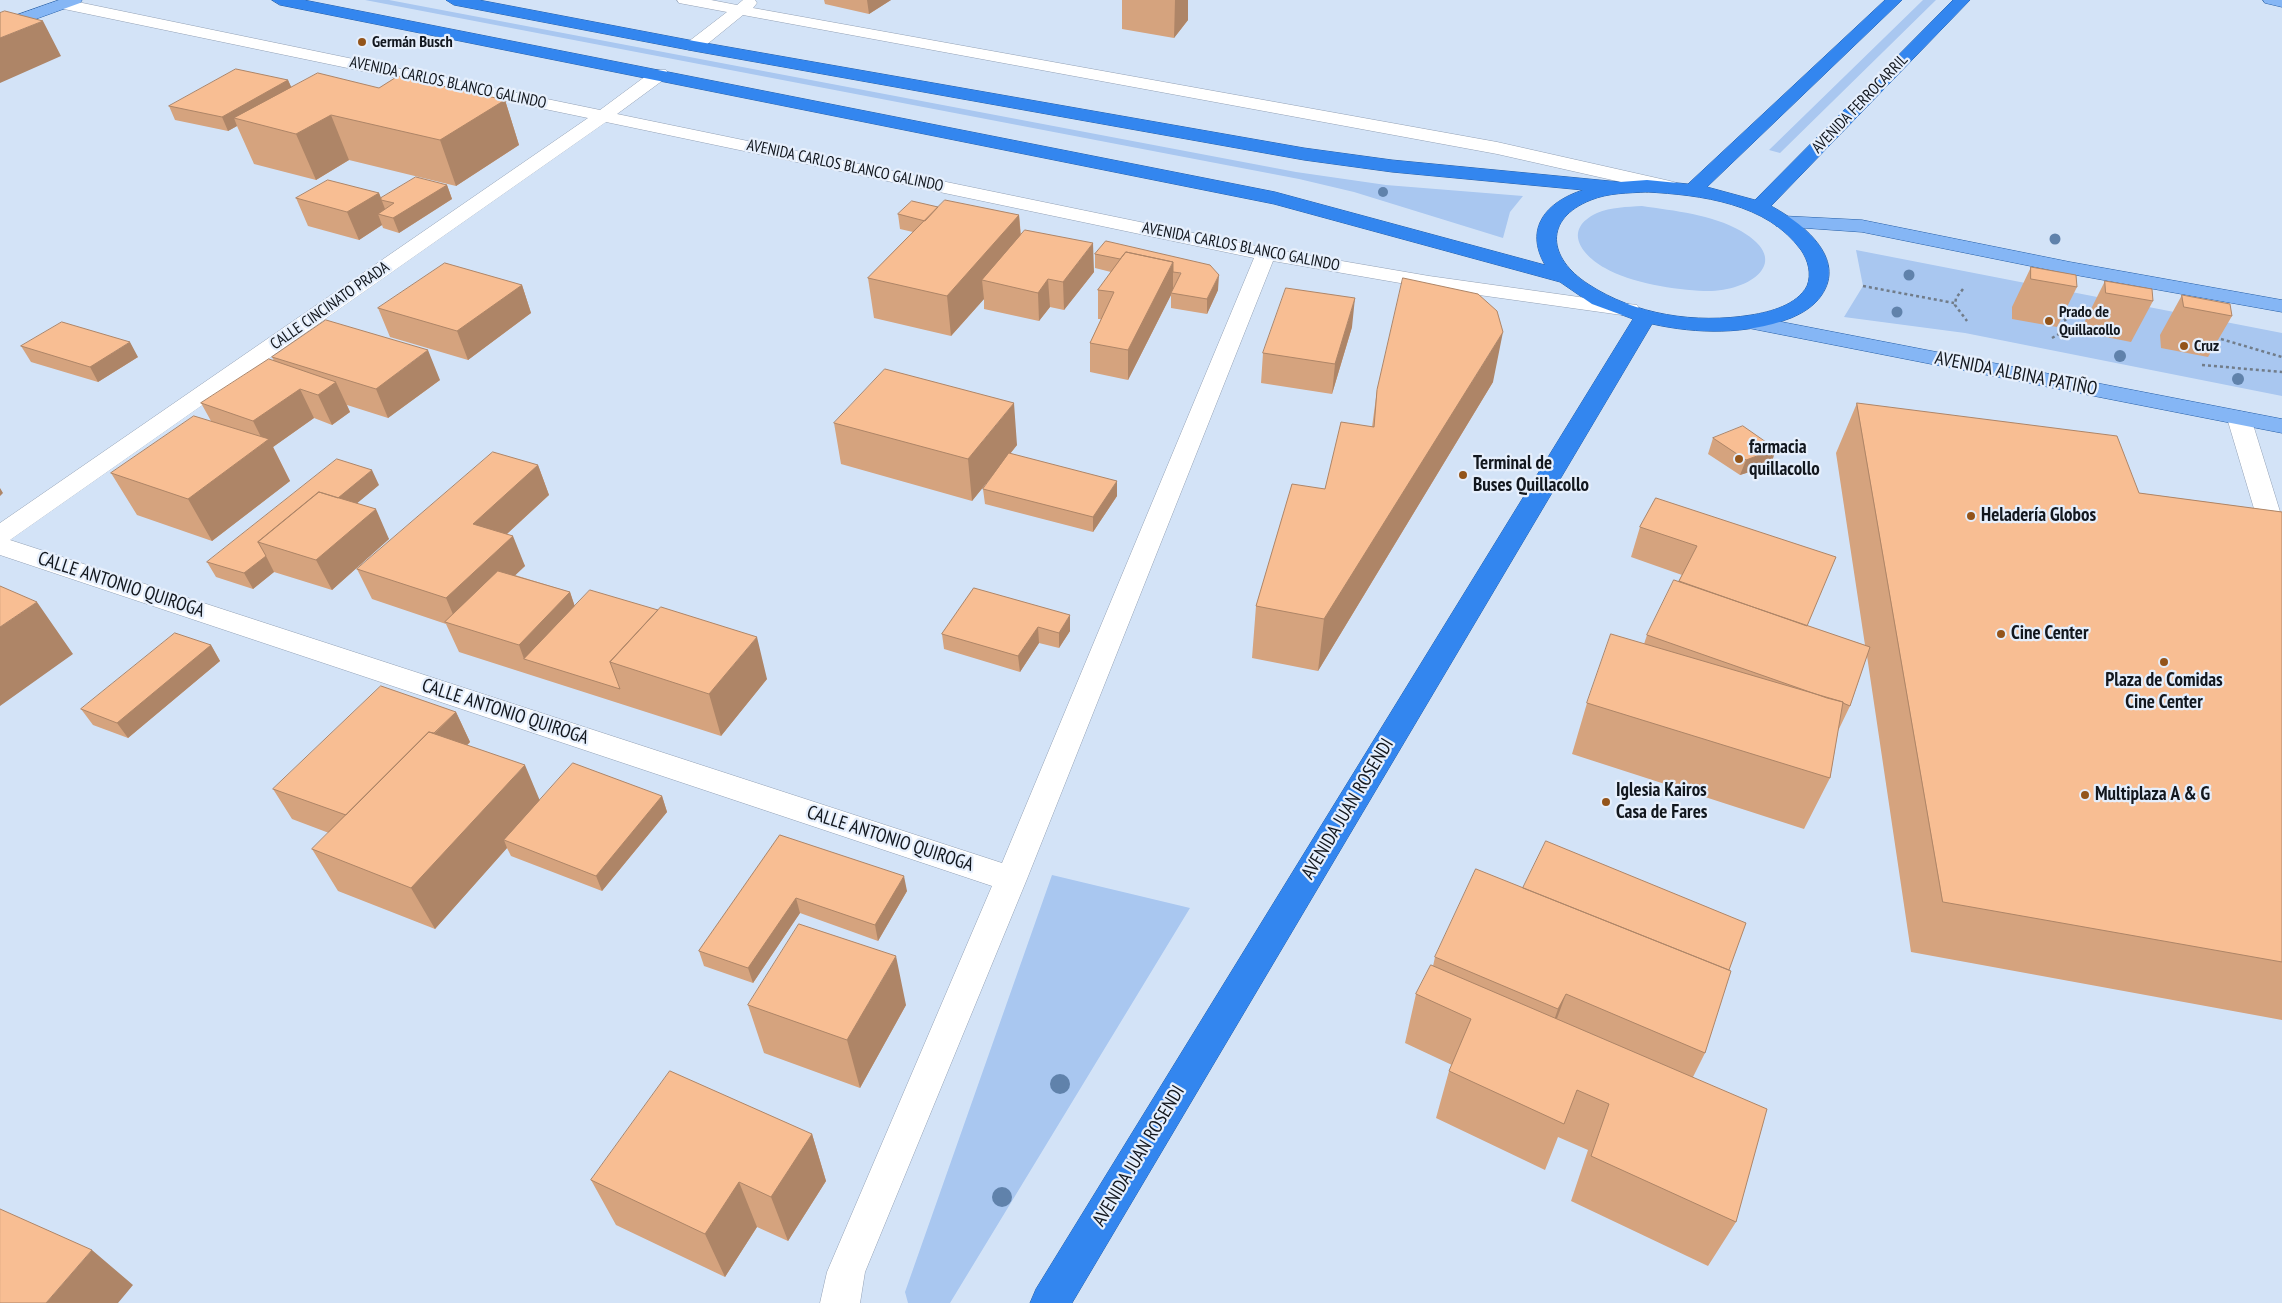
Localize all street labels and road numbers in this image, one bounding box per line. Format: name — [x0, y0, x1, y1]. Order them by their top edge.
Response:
street label: AVENIDA FERROCARRIL — [1808, 51, 1912, 157]
street label: AVENIDA CARLOS BLANCO GALINDO — [348, 53, 548, 113]
street label: AVENIDA CARLOS BLANCO GALINDO — [745, 136, 945, 196]
street label: AVENIDA CARLOS BLANCO GALINDO — [1141, 218, 1341, 276]
street label: CALLE CINCINATO PRADA — [267, 258, 393, 354]
street label: AVENIDA ALBINA PATIÑO — [1933, 347, 2099, 401]
street label: CALLE ANTONIO QUIROGA — [35, 547, 207, 623]
street label: CALLE ANTONIO QUIROGA — [419, 674, 591, 750]
street label: AVENIDA JUAN ROSENDI — [1297, 735, 1399, 883]
street label: CALLE ANTONIO QUIROGA — [804, 801, 976, 877]
street label: AVENIDA JUAN ROSENDI — [1088, 1082, 1190, 1230]

